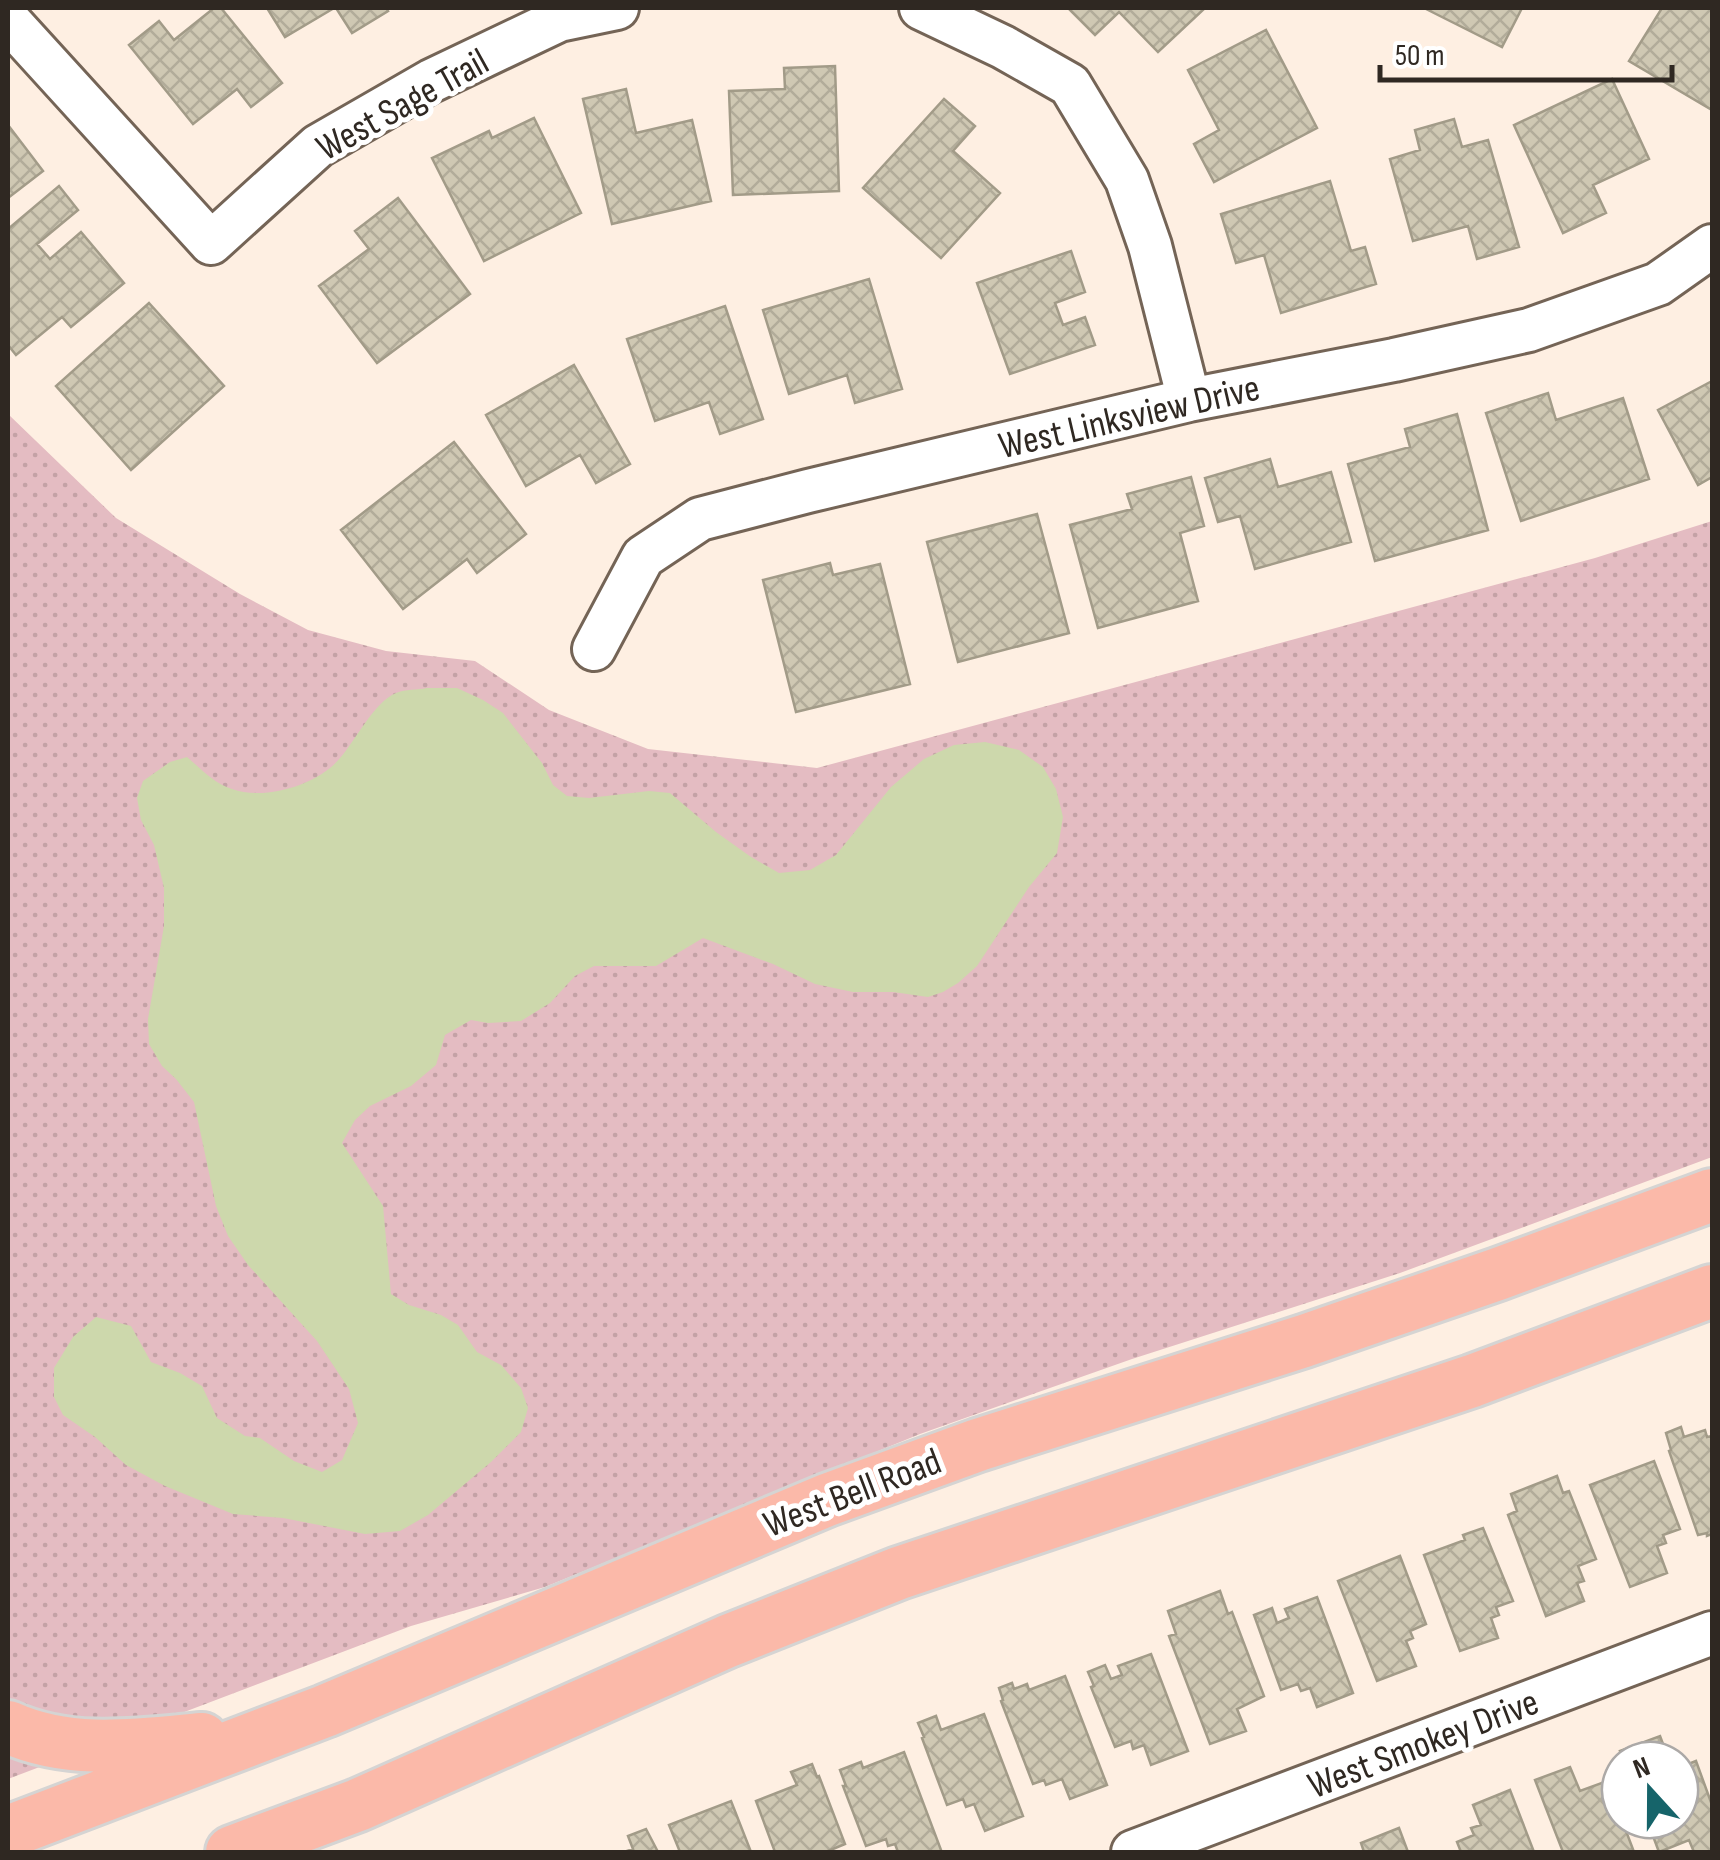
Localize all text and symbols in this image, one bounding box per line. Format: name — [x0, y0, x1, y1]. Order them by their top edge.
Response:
scale bar — [1380, 20, 1672, 82]
text: 50 m — [1395, 38, 1444, 74]
street label: West Sage Trail — [309, 40, 497, 171]
street label: West Linksview Drive — [995, 366, 1264, 469]
street label: West Bell Road — [757, 1439, 948, 1548]
street label: West Smokey Drive — [1302, 1680, 1545, 1809]
north arrow — [1600, 1740, 1700, 1840]
text: N — [1629, 1750, 1654, 1786]

